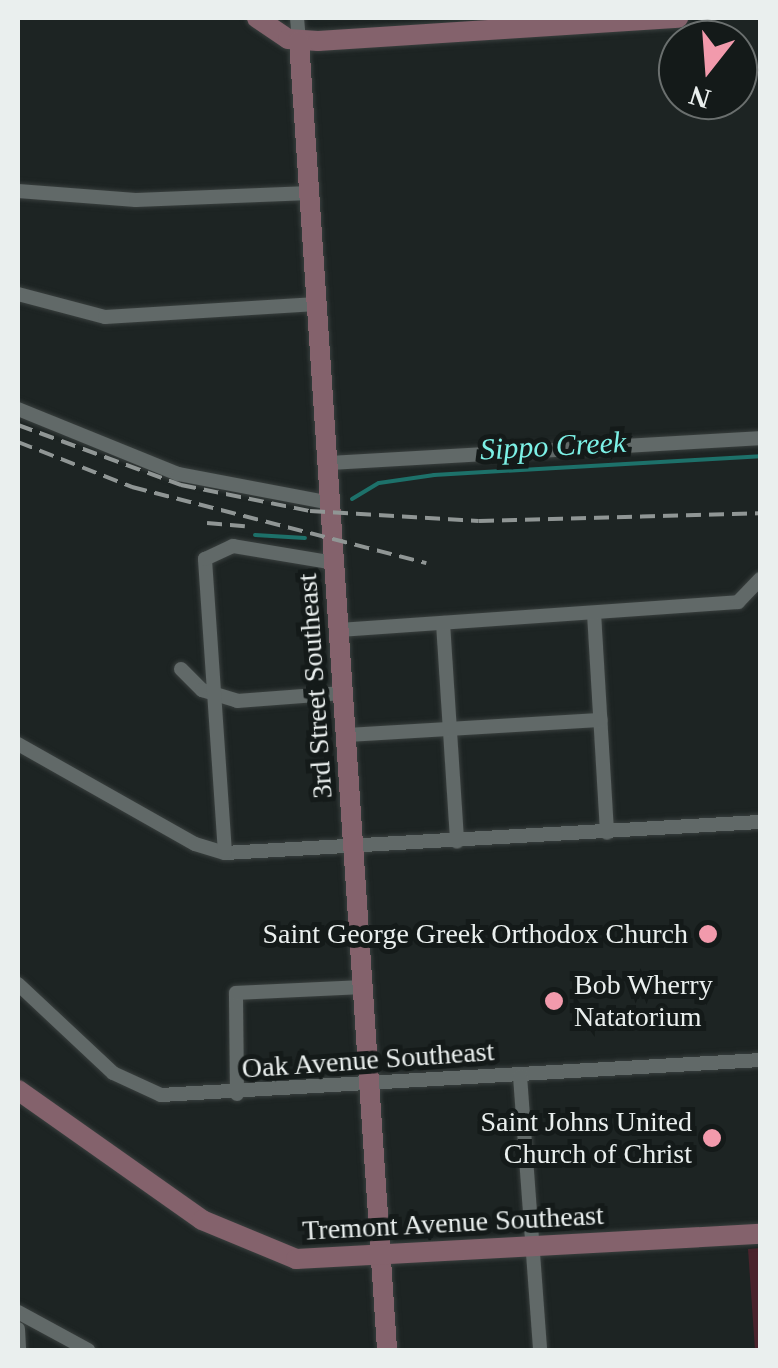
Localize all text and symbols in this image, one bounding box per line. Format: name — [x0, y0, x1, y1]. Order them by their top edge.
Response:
north arrow — [658, 20, 758, 120]
text: N — [685, 79, 714, 115]
water label: Sippo Creek — [479, 424, 627, 468]
street label: 3rd Street Southeast — [290, 572, 340, 800]
place label: Saint George Greek Orthodox Church — [262, 917, 688, 951]
marker: Saint George Greek Orthodox Church — [697, 923, 719, 945]
place label: Bob Wherry Natatorium — [574, 968, 713, 1034]
marker: Bob Wherry Natatorium — [543, 990, 565, 1012]
street label: Oak Avenue Southeast — [240, 1034, 496, 1086]
place label: Saint Johns United Church of Christ — [480, 1105, 692, 1171]
marker: Saint Johns United Church of Christ — [701, 1127, 723, 1149]
street label: Tremont Avenue Southeast — [301, 1198, 605, 1248]

